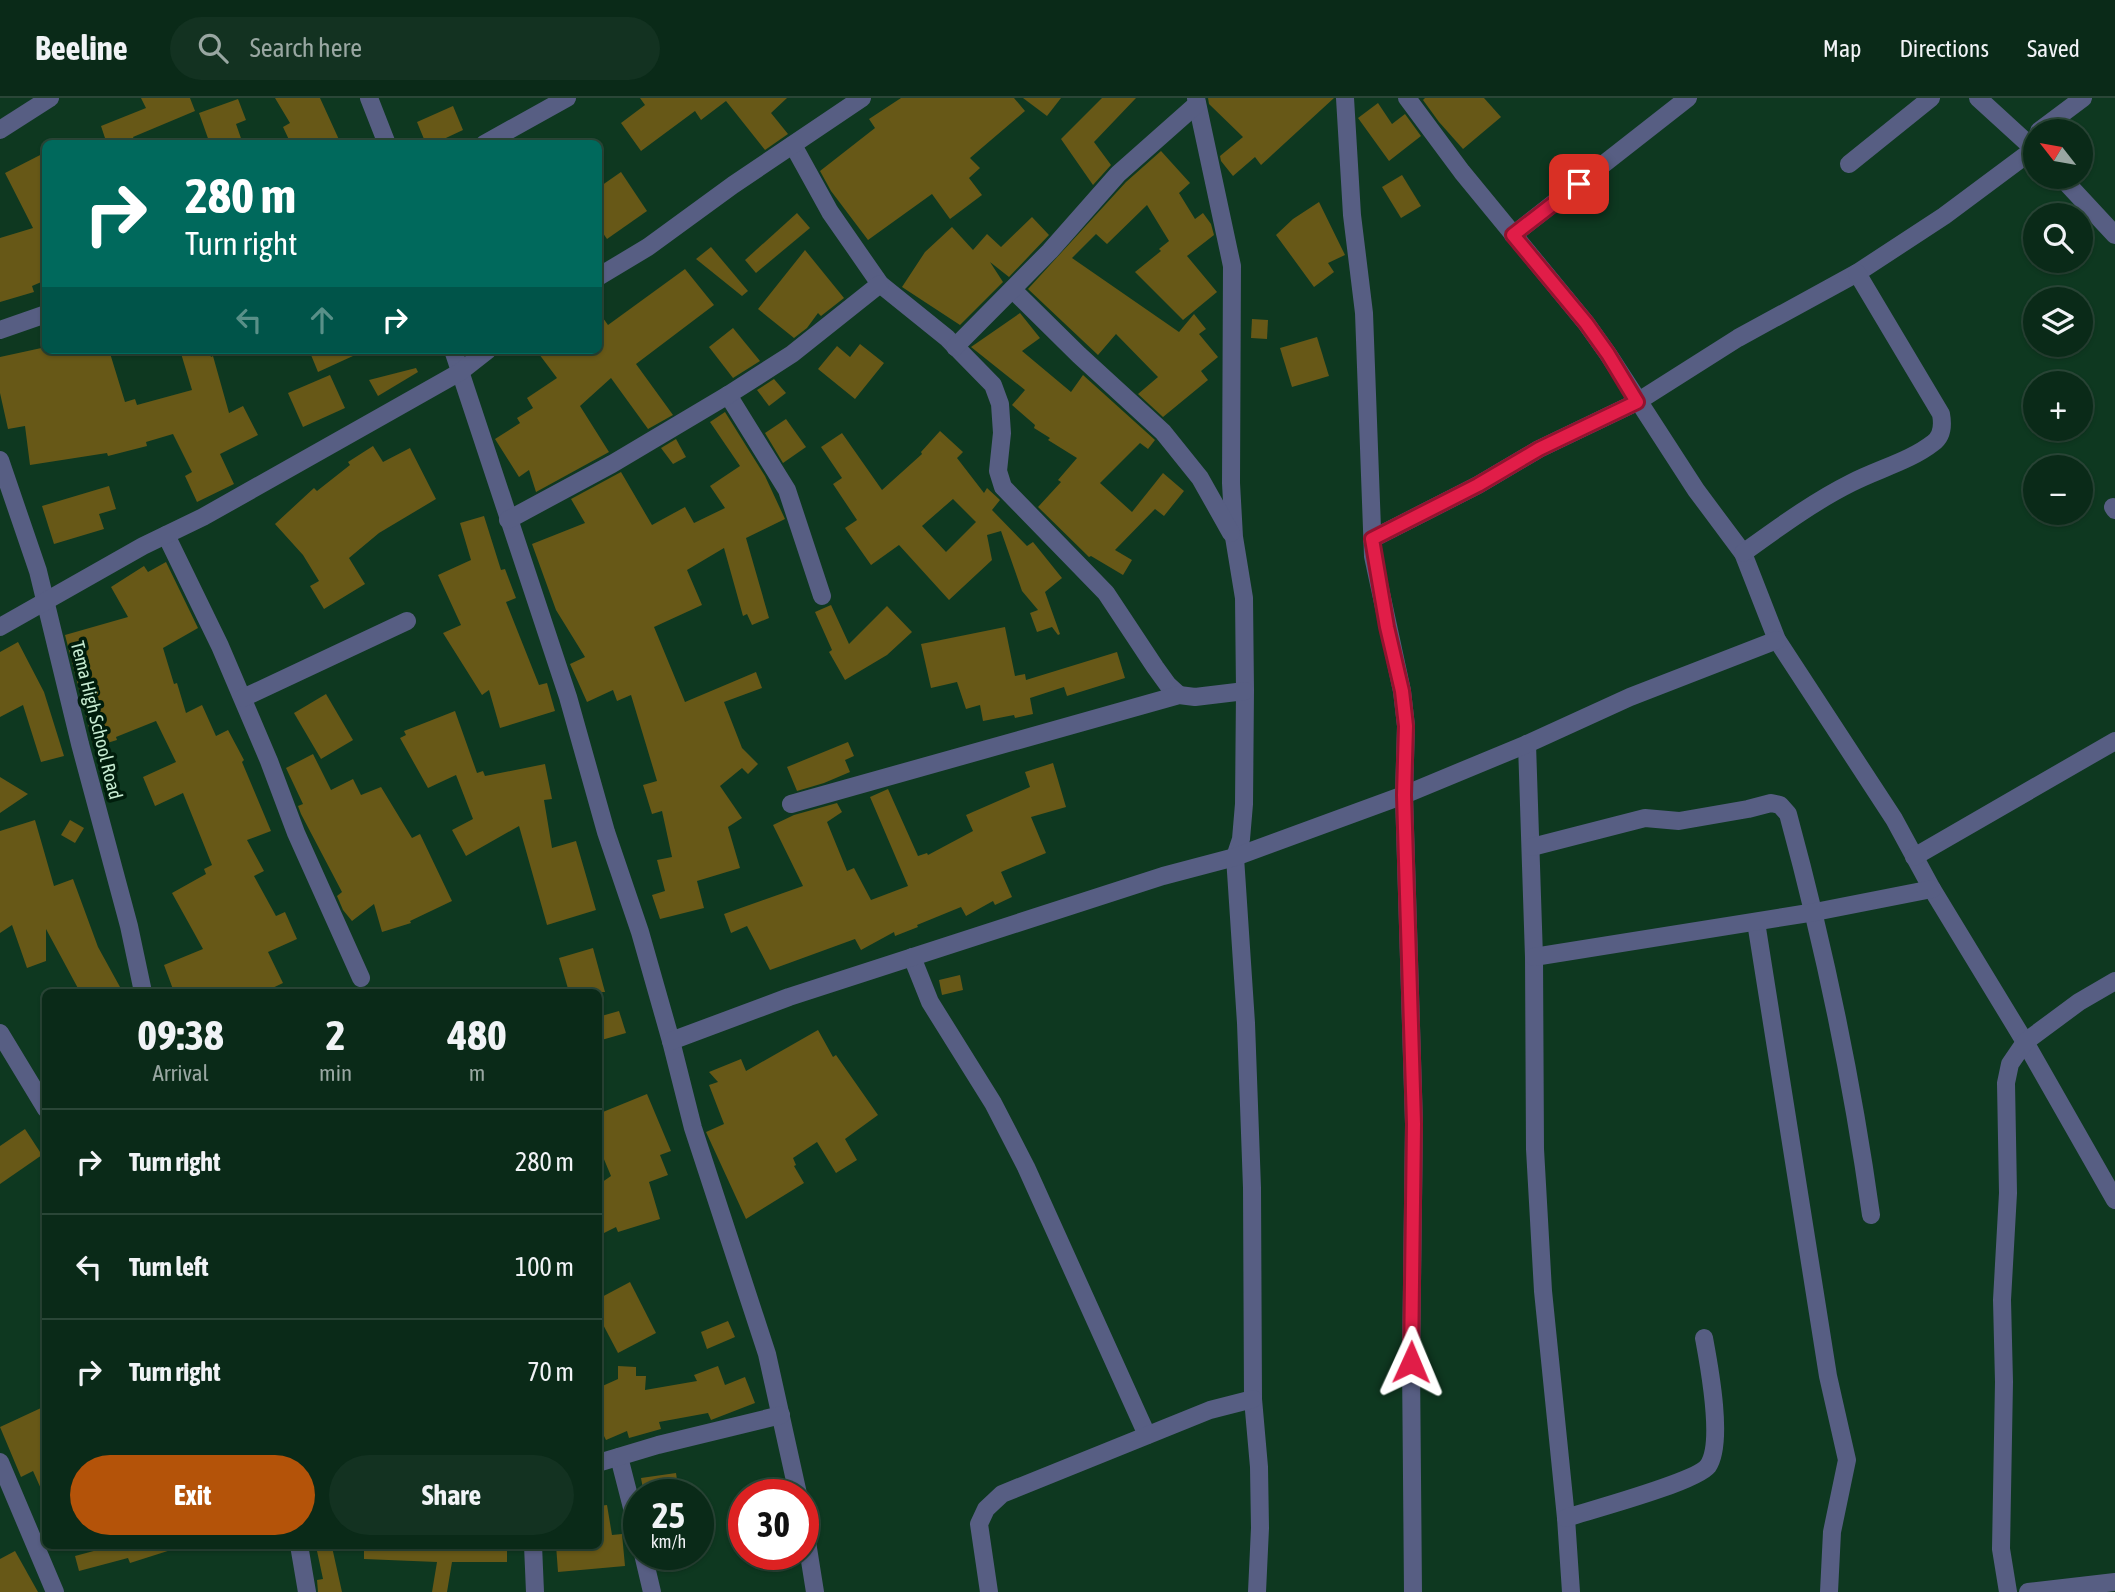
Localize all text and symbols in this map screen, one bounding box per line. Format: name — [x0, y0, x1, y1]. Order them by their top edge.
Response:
search box — [170, 17, 660, 80]
text: Beeline — [35, 29, 128, 67]
icon: search — [194, 29, 232, 67]
text: Search here — [250, 33, 362, 63]
text: Map — [1823, 35, 1861, 62]
text: Directions — [1899, 35, 1989, 62]
text: Saved — [2027, 35, 2080, 62]
north arrow — [2023, 119, 2093, 189]
map controls — [2023, 119, 2093, 525]
pin — [1549, 154, 1609, 214]
icon: arrive — [1560, 165, 1598, 203]
text: 280 m — [185, 167, 296, 223]
icon: right — [70, 168, 161, 259]
button: search — [2023, 203, 2093, 273]
text: Turn right — [185, 225, 298, 262]
button: layers — [2023, 287, 2093, 357]
icon: left — [230, 301, 268, 339]
icon: ahead — [303, 301, 341, 339]
icon: right — [376, 301, 414, 339]
button: + — [2023, 371, 2093, 441]
button: − — [2023, 455, 2093, 525]
street label: Tema High School Road — [67, 639, 127, 801]
text: 09:38 — [137, 1011, 224, 1059]
text: 2 — [326, 1011, 345, 1059]
text: 480 — [447, 1011, 507, 1059]
text: Arrival — [152, 1060, 209, 1086]
text: min — [319, 1060, 352, 1086]
text: m — [469, 1060, 485, 1086]
icon: right — [70, 1143, 108, 1181]
text: Turn right — [129, 1147, 220, 1177]
text: 280 m — [515, 1147, 574, 1177]
icon: left — [70, 1248, 108, 1286]
text: Turn left — [129, 1252, 209, 1282]
text: 100 m — [515, 1252, 574, 1282]
position arrow — [1374, 1325, 1448, 1399]
icon: right — [70, 1353, 108, 1391]
text: Turn right — [129, 1357, 220, 1387]
text: 70 m — [527, 1357, 574, 1387]
button: Exit — [70, 1455, 315, 1535]
button: Share — [329, 1455, 574, 1535]
speed limit sign: 30 — [728, 1479, 819, 1570]
text: 25 — [652, 1495, 685, 1535]
text: km/h — [651, 1531, 686, 1552]

